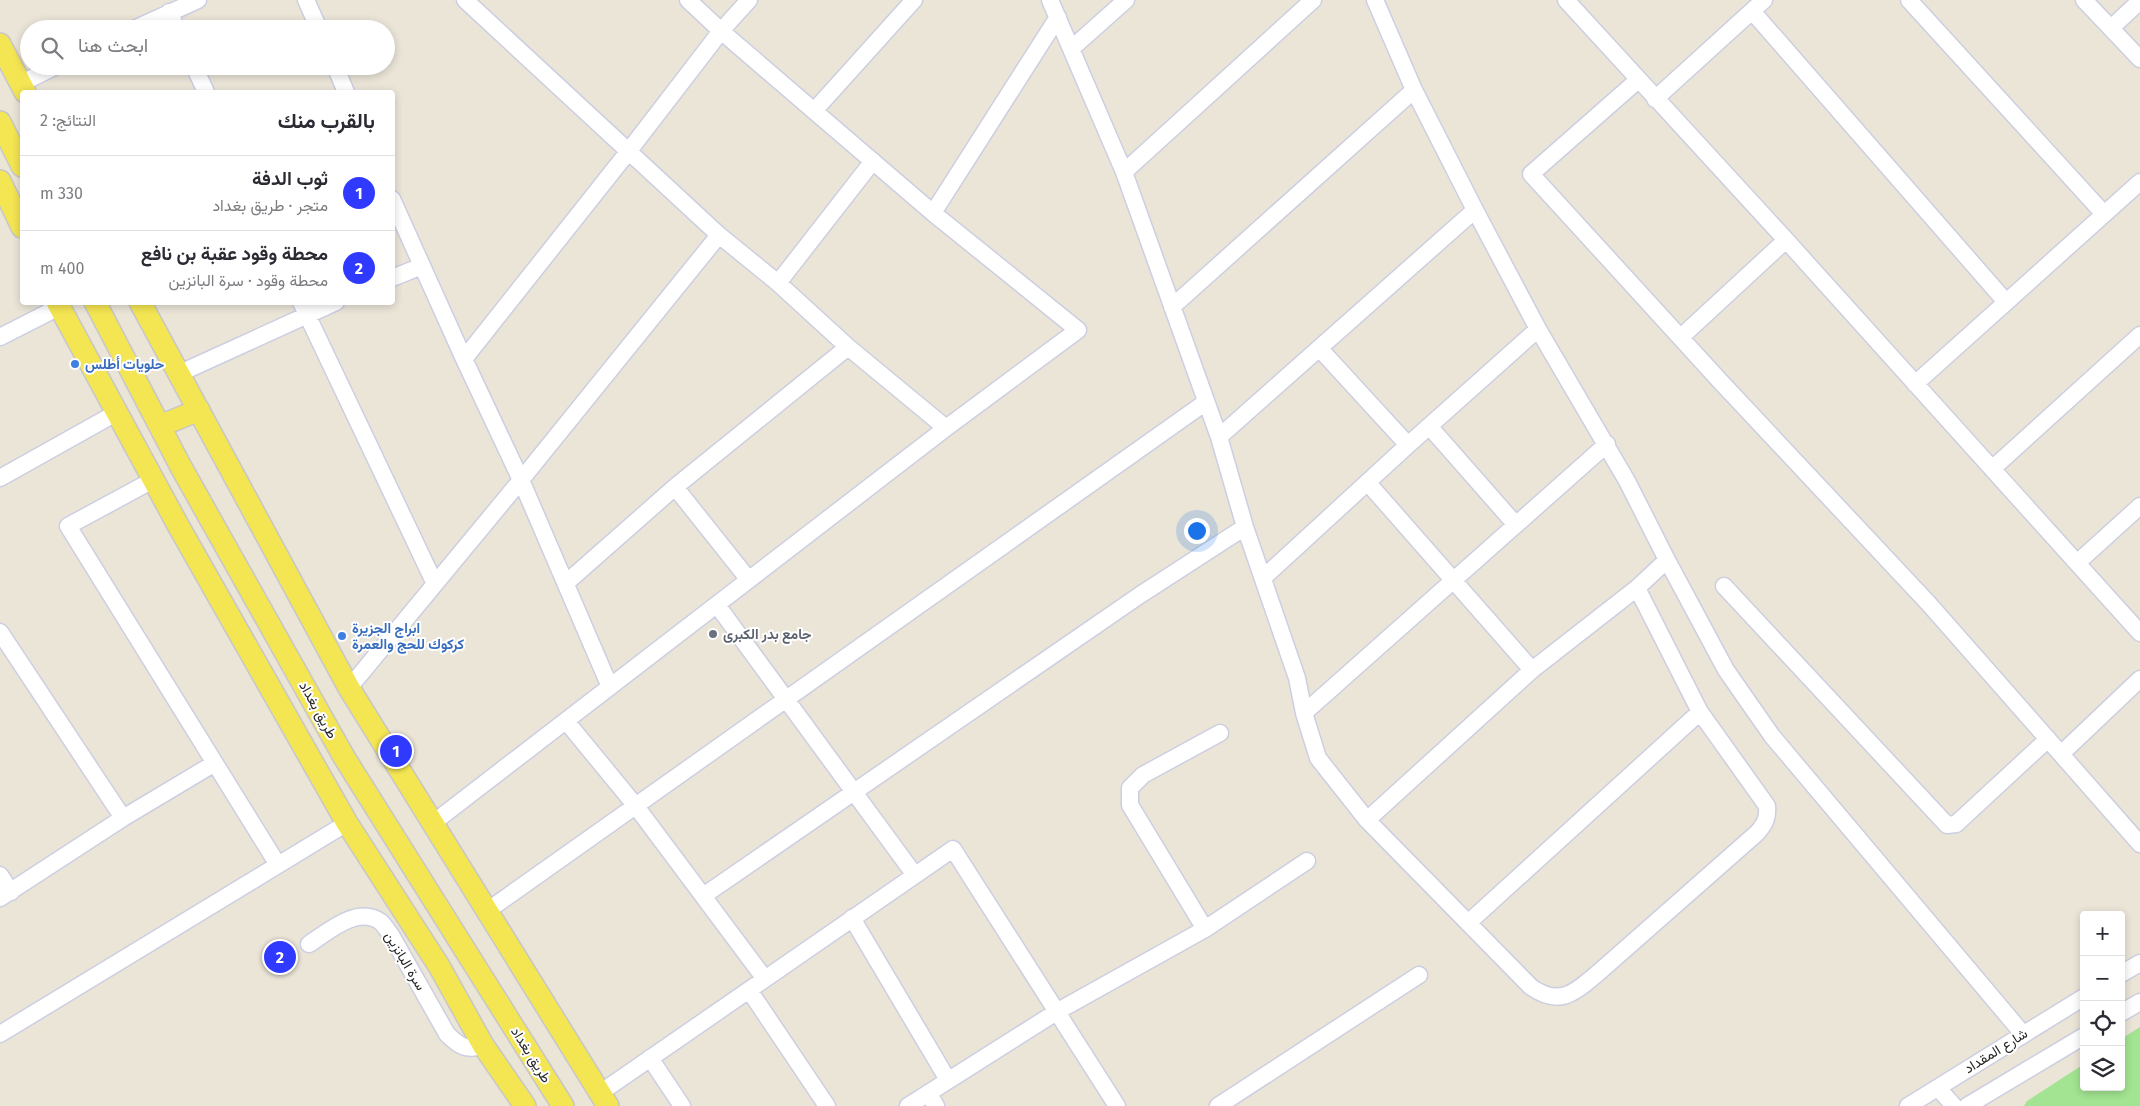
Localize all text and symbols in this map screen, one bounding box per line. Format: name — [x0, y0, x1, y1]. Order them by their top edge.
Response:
search box — [20, 20, 395, 75]
icon: search — [38, 34, 66, 62]
text: ابحث هنا — [78, 34, 148, 57]
text: بالقرب منك — [278, 108, 375, 134]
text: النتائج: 2 — [40, 111, 96, 130]
text: ثوب الدفة — [252, 167, 328, 190]
text: 330 m — [40, 184, 83, 203]
text: 1 — [355, 184, 363, 203]
text: متجر · طريق بغداد — [212, 196, 328, 215]
text: محطة وقود عقبة بن نافع — [141, 242, 328, 265]
text: 400 m — [40, 259, 84, 278]
text: 2 — [355, 259, 363, 278]
text: محطة وقود · سرة البانزين — [169, 271, 328, 290]
place label: حلويات أطلس — [85, 356, 165, 373]
marker: حلويات أطلس — [69, 358, 81, 370]
your location — [1184, 518, 1210, 544]
place label: ابراج الجزيرة كركوك للحج والعمرة — [352, 620, 464, 654]
place label: جامع بدر الكبرى — [723, 626, 812, 644]
marker: جامع بدر الكبرى — [707, 628, 719, 640]
marker: ابراج الجزيرة كركوك للحج والعمرة — [336, 630, 348, 642]
street label: طريق بغداد — [295, 678, 341, 742]
pin: 1 — [380, 732, 412, 770]
map controls — [2080, 911, 2125, 1091]
button: + — [2080, 911, 2125, 956]
street label: سرة البانزين — [381, 928, 429, 994]
pin: 2 — [264, 938, 296, 976]
button: − — [2080, 956, 2125, 1001]
button: locate — [2080, 1001, 2125, 1046]
street label: طريق بغداد — [507, 1024, 555, 1086]
street label: شارع المقداد — [1961, 1025, 2032, 1079]
button: layers — [2080, 1046, 2125, 1091]

